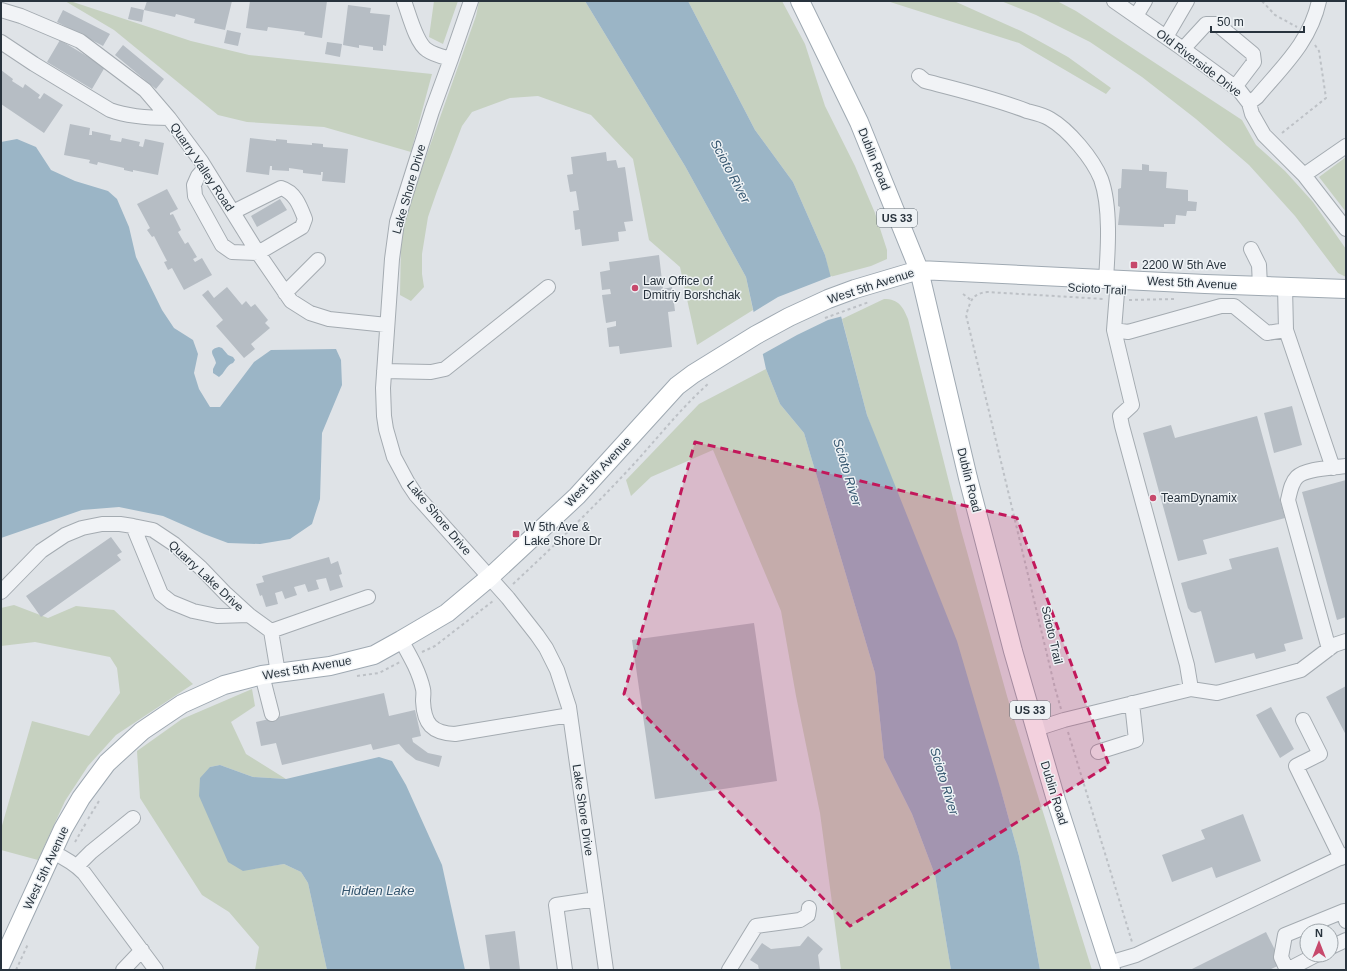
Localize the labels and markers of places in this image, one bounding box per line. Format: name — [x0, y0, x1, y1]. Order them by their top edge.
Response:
place label: 2200 W 5th Ave — [1142, 258, 1227, 272]
marker: 2200 W 5th Ave — [1129, 260, 1139, 270]
place label: Law Office of Dmitriy Borshchak — [643, 274, 741, 302]
marker: Law Office of Dmitriy Borshchak — [630, 283, 640, 293]
place label: TeamDynamix — [1161, 491, 1237, 505]
marker: TeamDynamix — [1148, 493, 1158, 503]
place label: W 5th Ave & Lake Shore Dr — [524, 520, 601, 548]
marker: W 5th Ave & Lake Shore Dr — [511, 529, 521, 539]

